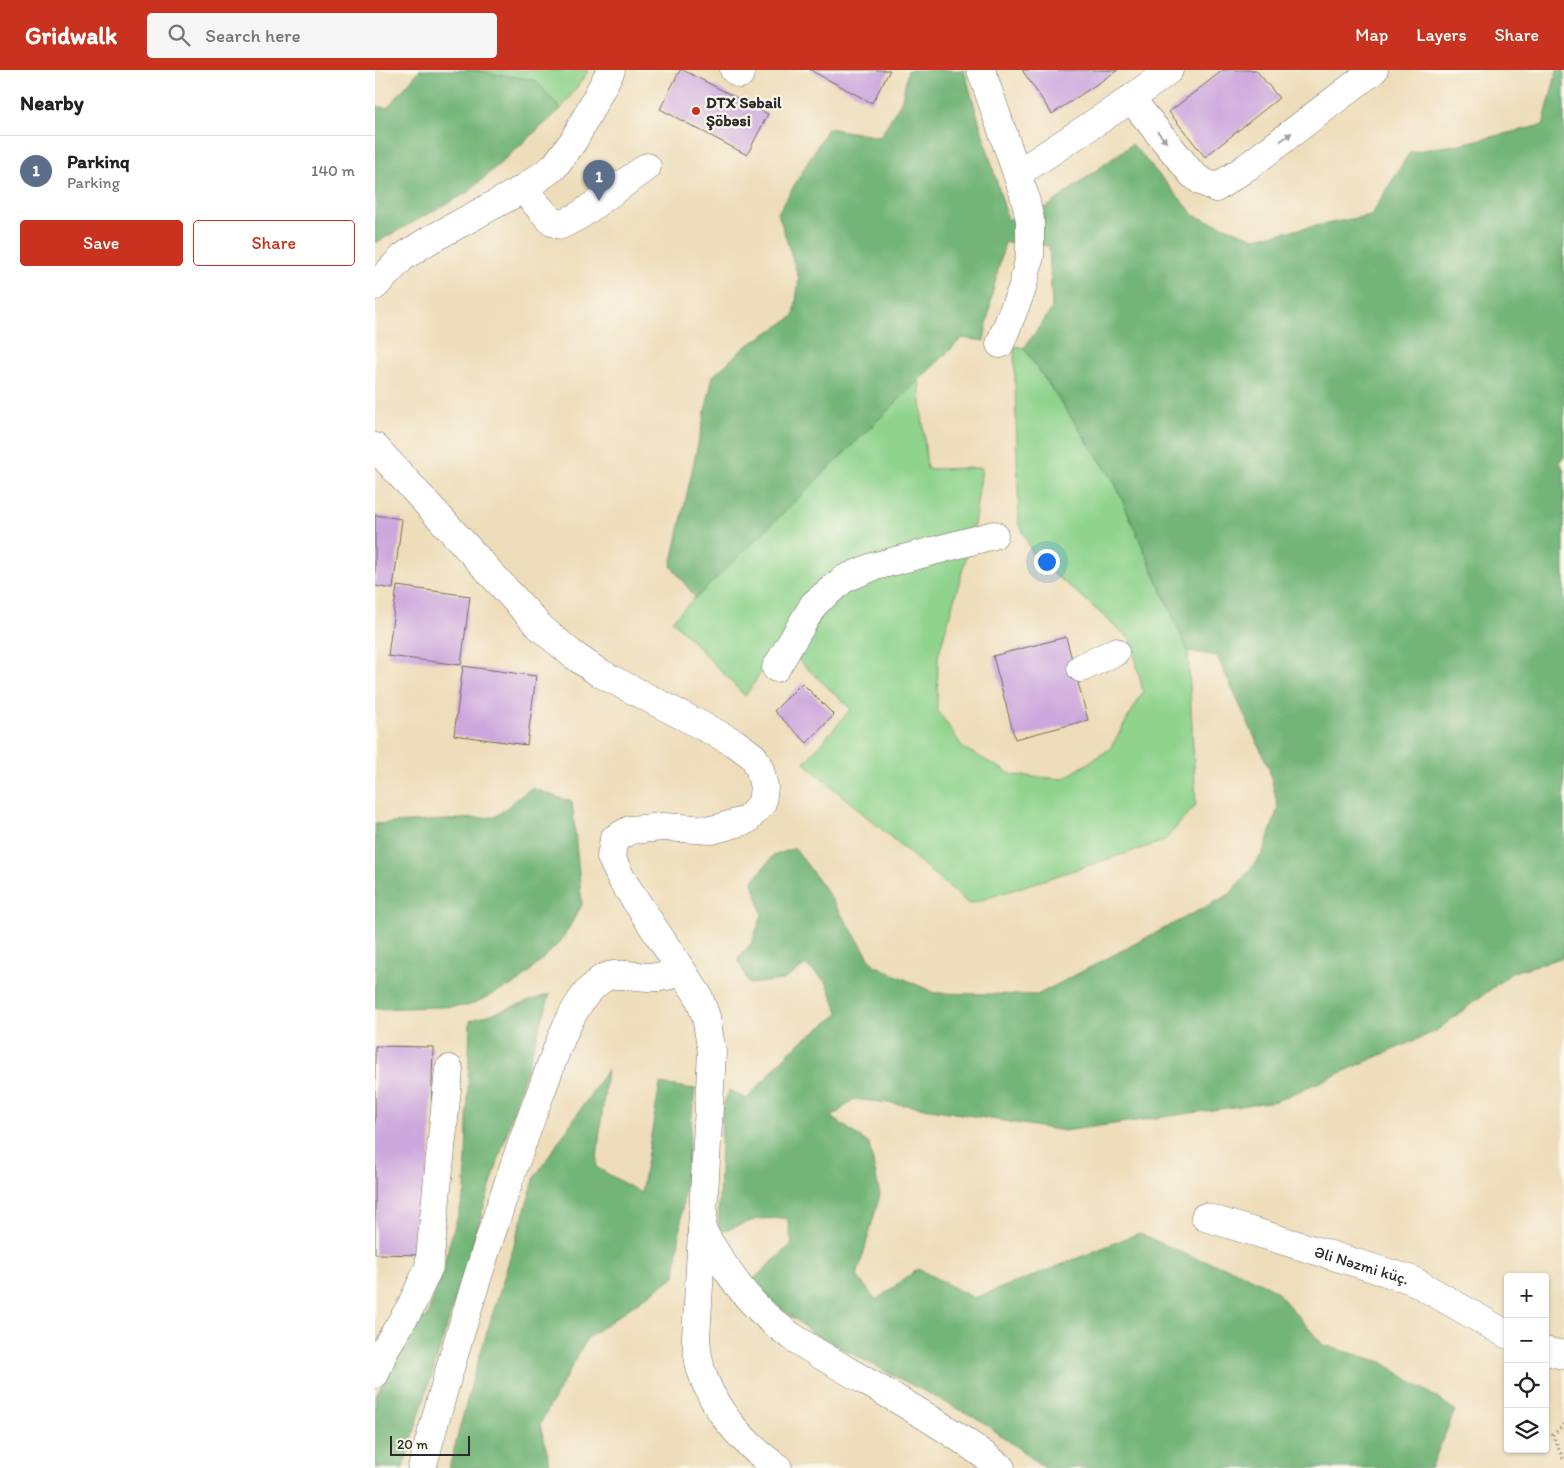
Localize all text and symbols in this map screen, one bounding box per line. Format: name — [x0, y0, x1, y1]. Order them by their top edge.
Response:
search box — [147, 13, 497, 58]
text: Gridwalk — [25, 21, 117, 50]
icon: search — [165, 21, 193, 49]
text: Search here — [205, 24, 301, 47]
text: Map — [1355, 24, 1388, 46]
text: Layers — [1416, 24, 1466, 46]
text: Share — [1494, 24, 1539, 46]
text: Nearby — [20, 90, 84, 115]
place label: DTX Səbail Şöbəsi — [706, 93, 782, 131]
marker: DTX Səbail Şöbəsi — [690, 105, 702, 117]
one-way arrow — [1157, 130, 1168, 143]
one-way arrow — [1280, 131, 1293, 142]
text: Parkinq — [67, 150, 130, 173]
pin: 1 — [583, 160, 615, 201]
text: 1 — [32, 161, 40, 180]
text: 140 m — [311, 161, 355, 180]
text: Parking — [67, 173, 120, 192]
button: Save — [20, 220, 183, 266]
button: Share — [193, 220, 355, 266]
your location — [1034, 549, 1060, 575]
street label: Əli Nəzmi küç. — [1312, 1242, 1411, 1289]
map controls — [1504, 1273, 1549, 1453]
button: + — [1504, 1273, 1549, 1318]
button: − — [1504, 1318, 1549, 1363]
button: locate — [1504, 1363, 1549, 1408]
button: layers — [1504, 1408, 1549, 1453]
scale bar — [390, 1433, 470, 1456]
text: 20 m — [397, 1436, 428, 1453]

